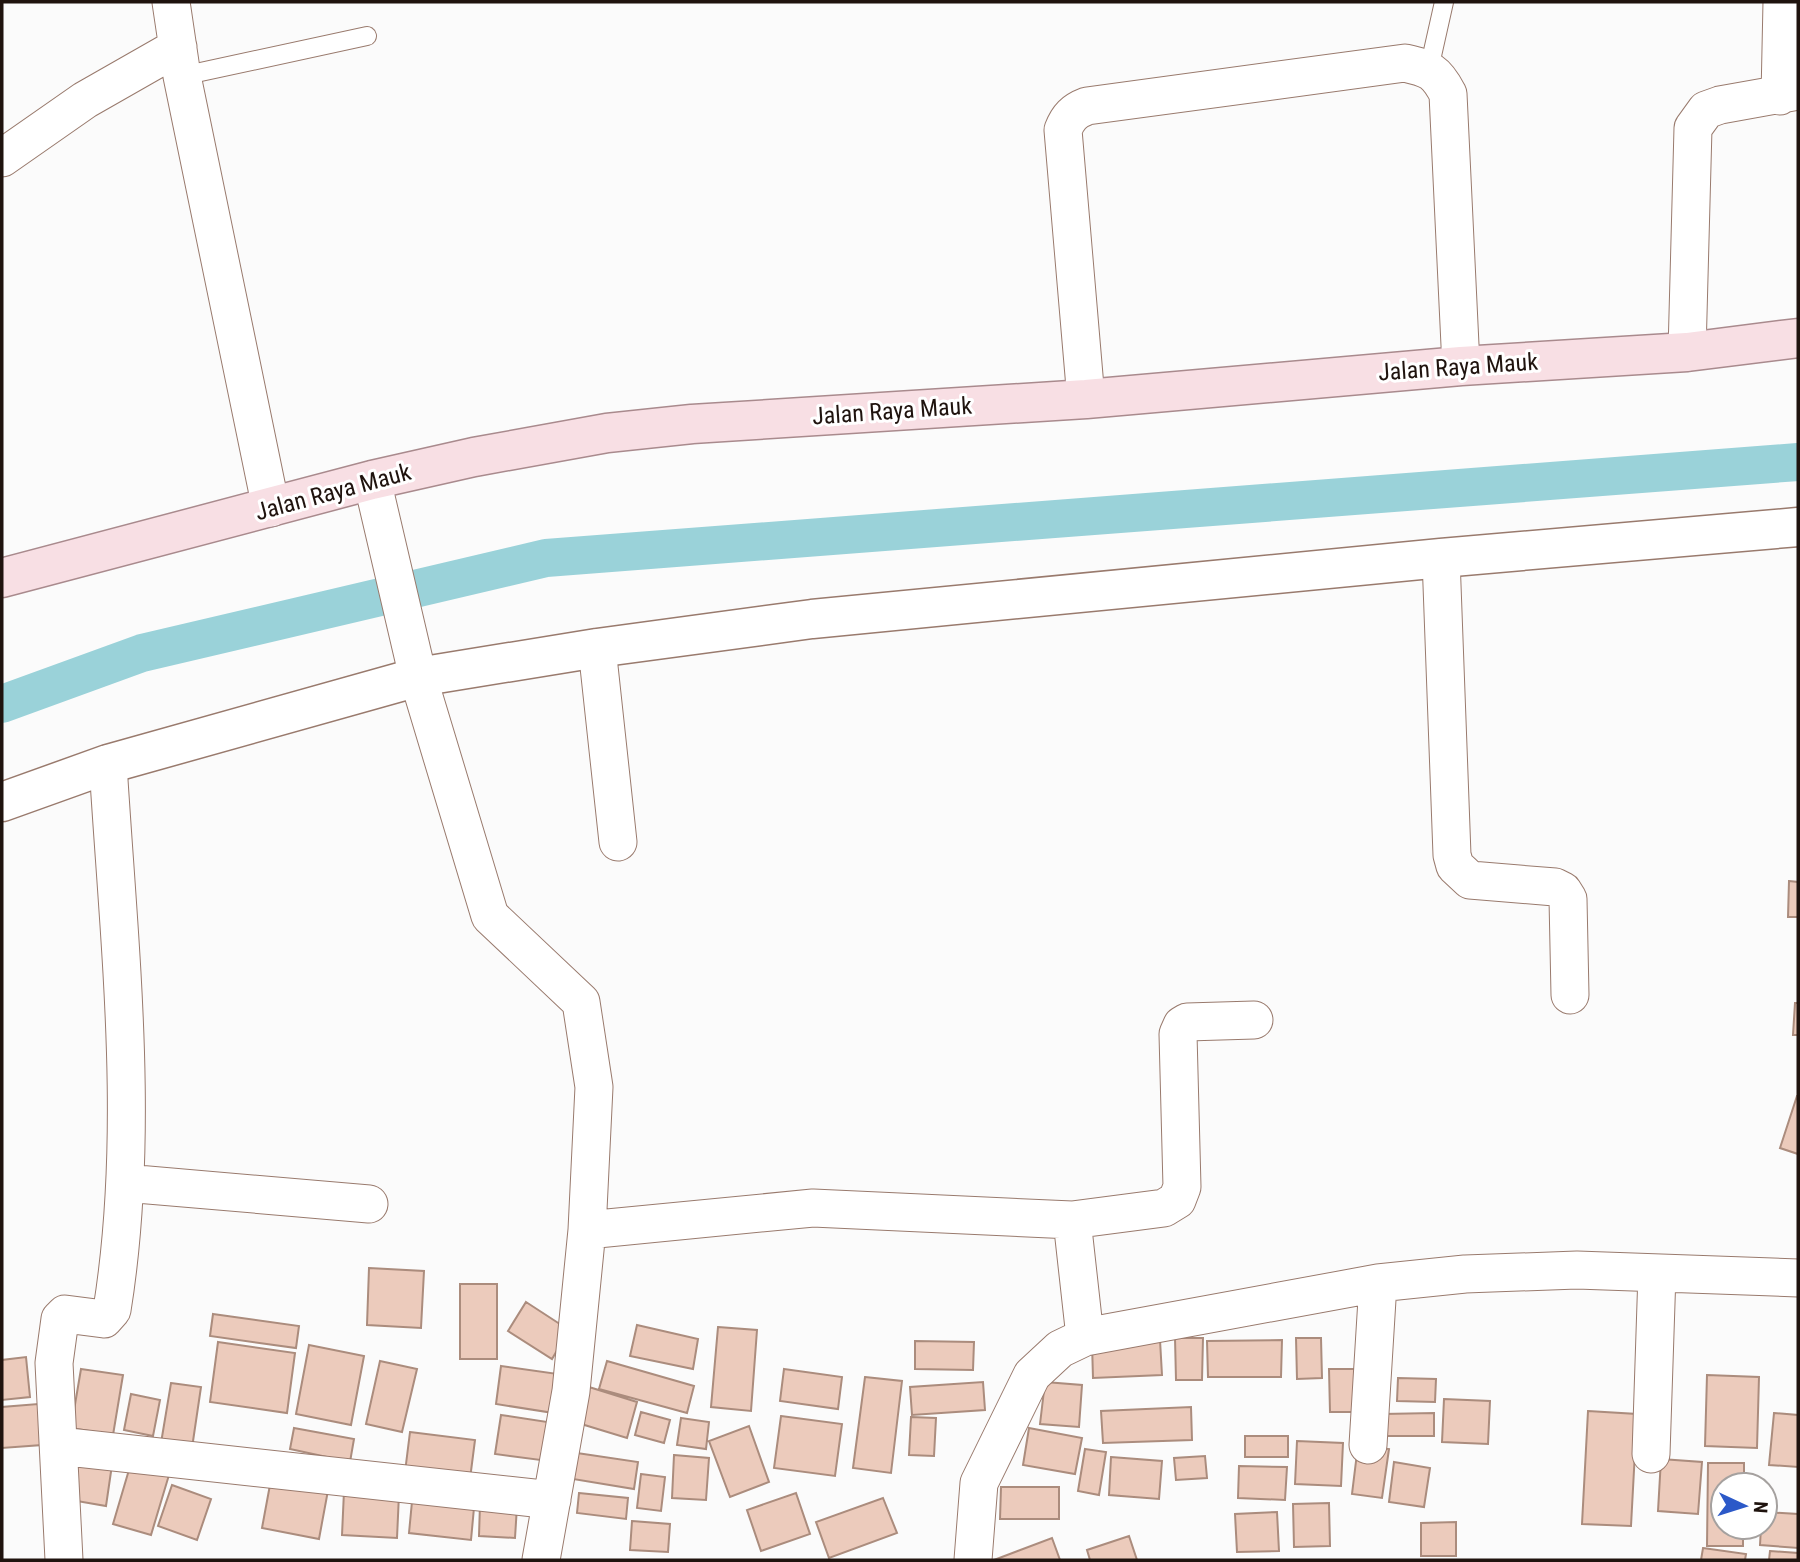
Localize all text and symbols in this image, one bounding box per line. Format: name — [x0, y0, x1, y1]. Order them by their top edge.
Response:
street label: Jalan Raya Mauk — [1377, 347, 1539, 387]
street label: Jalan Raya Mauk — [811, 391, 973, 431]
street label: Jalan Raya Mauk — [252, 458, 414, 526]
north arrow — [1709, 1471, 1779, 1541]
text: N — [1749, 1501, 1772, 1514]

